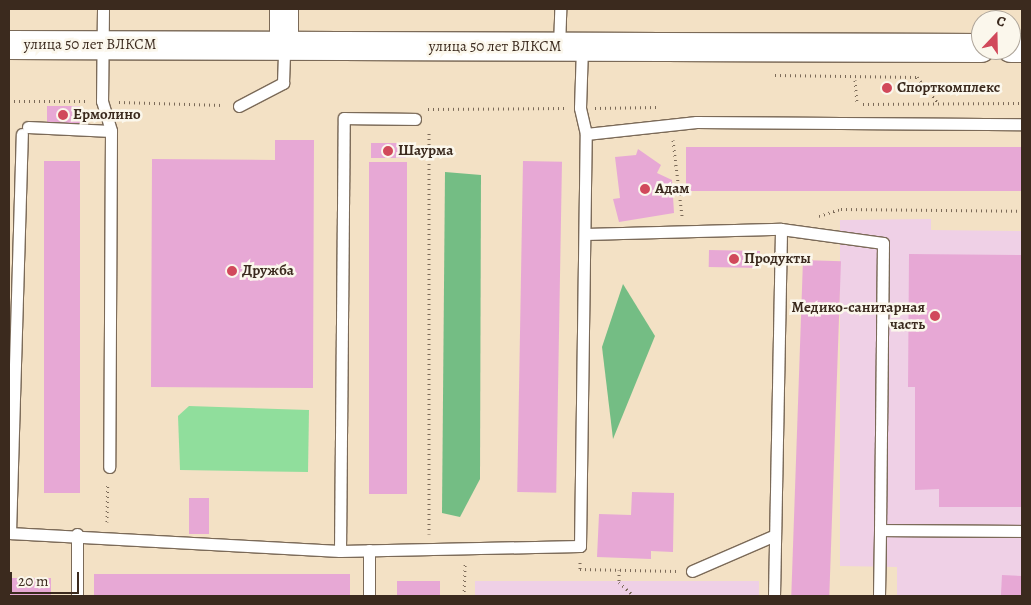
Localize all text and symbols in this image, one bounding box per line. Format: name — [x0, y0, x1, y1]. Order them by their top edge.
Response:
north arrow — [971, 10, 1021, 60]
text: С — [994, 11, 1009, 32]
street label: улица 50 лет ВЛКСМ — [24, 36, 156, 54]
street label: улица 50 лет ВЛКСМ — [429, 38, 561, 56]
place label: Спорткомплекс — [897, 79, 1000, 97]
marker: Спорткомплекс — [881, 82, 893, 94]
place label: Ермолино — [73, 106, 141, 124]
marker: Ермолино — [57, 109, 69, 121]
place label: Шаурма — [398, 142, 453, 160]
marker: Шаурма — [382, 145, 394, 157]
place label: Адам — [655, 180, 689, 198]
marker: Адам — [639, 183, 651, 195]
place label: Продукты — [744, 250, 811, 268]
marker: Продукты — [728, 253, 740, 265]
place label: Дружба — [242, 262, 294, 280]
marker: Дружба — [226, 265, 238, 277]
place label: Медико-санитарная часть — [792, 298, 925, 333]
marker: Медико-санитарная часть — [929, 310, 941, 322]
scale bar — [12, 562, 81, 594]
text: 20 m — [18, 571, 49, 591]

